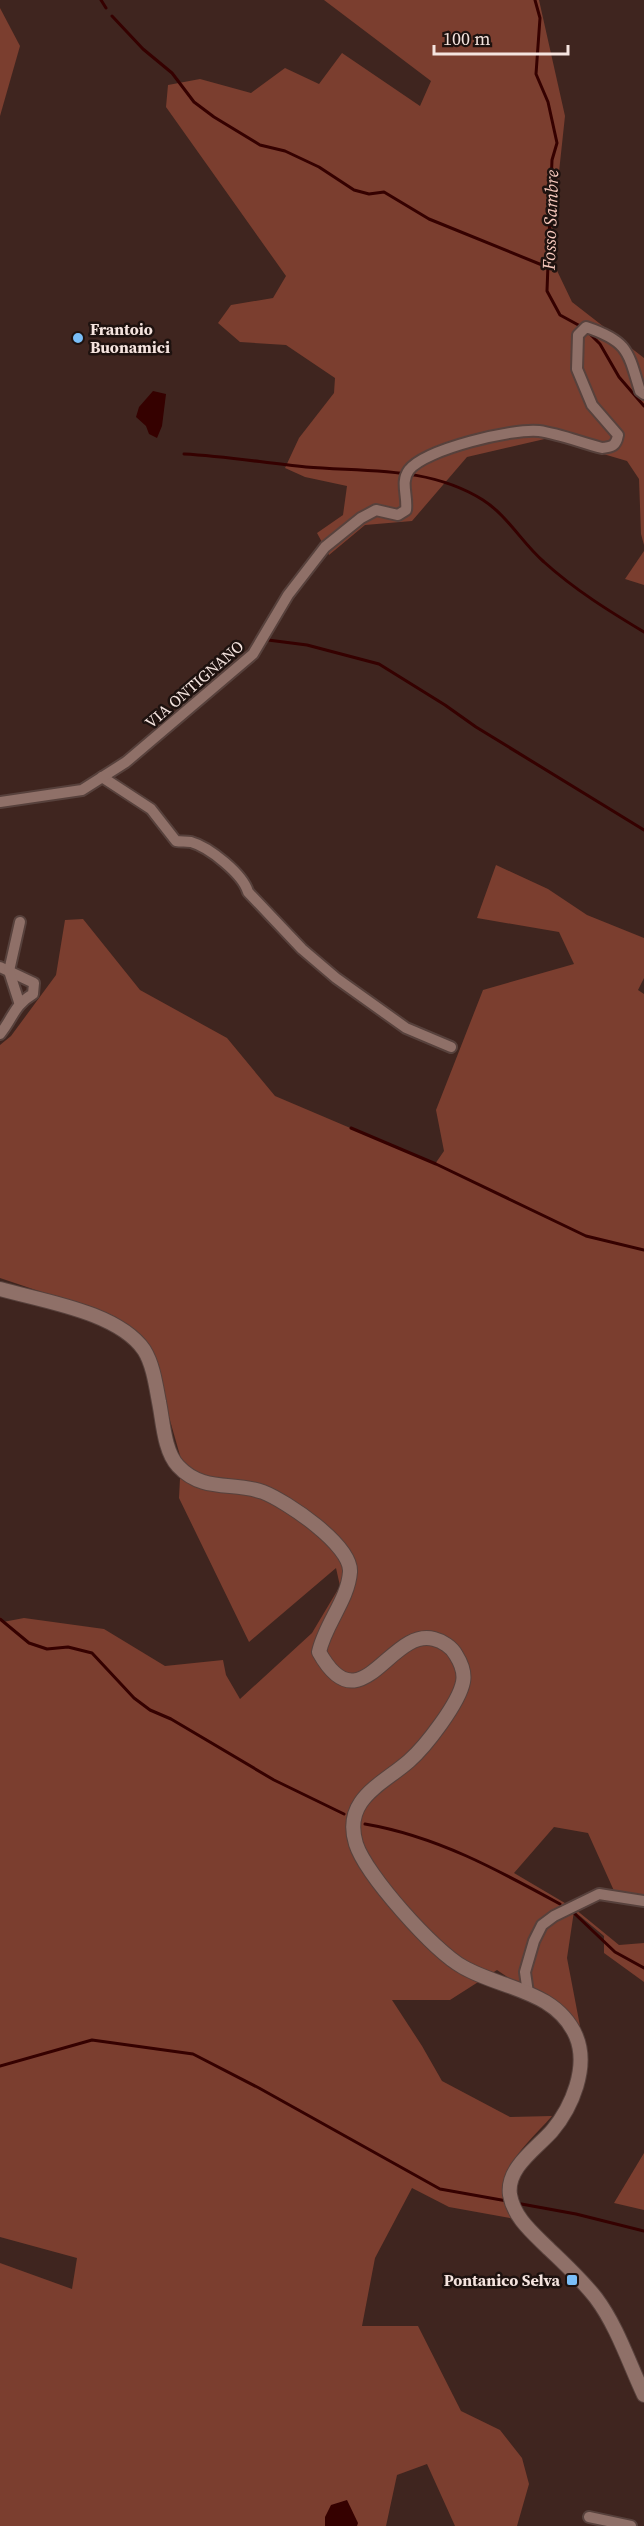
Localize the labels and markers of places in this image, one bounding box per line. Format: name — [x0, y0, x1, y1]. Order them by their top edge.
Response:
place label: Frantoio Buonamici — [90, 318, 170, 358]
marker: Frantoio Buonamici — [71, 331, 85, 345]
place label: Pontanico Selva — [444, 2269, 561, 2291]
marker: Pontanico Selva — [565, 2273, 579, 2287]

